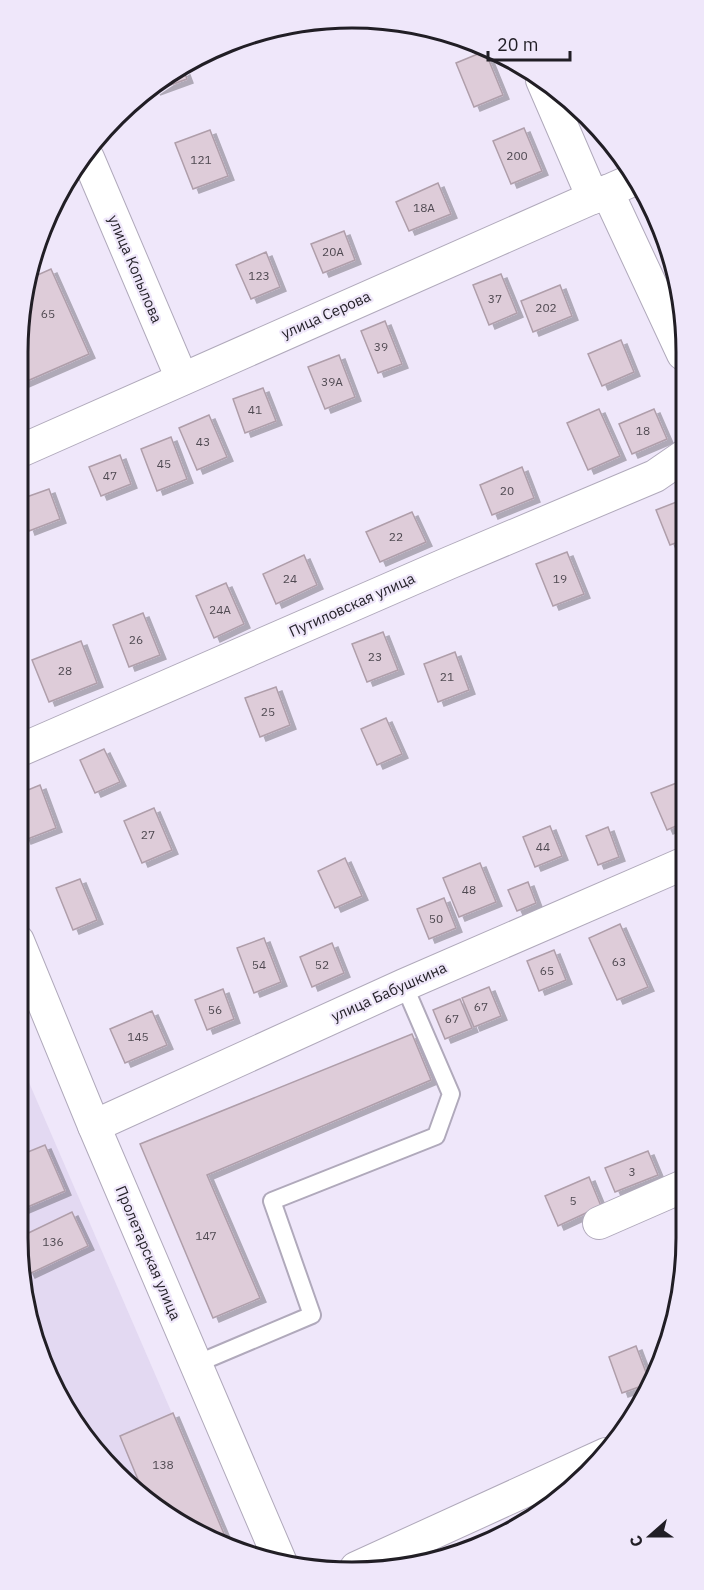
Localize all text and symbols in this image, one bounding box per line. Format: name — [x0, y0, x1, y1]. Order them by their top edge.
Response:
scale bar — [488, 24, 570, 62]
text: 20 m — [497, 33, 539, 56]
house number: 200 — [506, 148, 528, 163]
house number: 121 — [190, 152, 212, 167]
house number: 18А — [413, 200, 435, 215]
street label: улица Копылова — [104, 212, 167, 326]
house number: 20А — [322, 244, 344, 259]
house number: 123 — [248, 268, 270, 283]
street label: улица Серова — [278, 286, 374, 343]
house number: 37 — [488, 291, 502, 306]
house number: 202 — [535, 300, 557, 315]
house number: 65 — [41, 306, 55, 321]
house number: 39 — [374, 339, 388, 354]
house number: 39А — [321, 374, 343, 389]
house number: 41 — [248, 402, 262, 417]
house number: 18 — [636, 423, 650, 438]
house number: 43 — [196, 434, 210, 449]
house number: 45 — [157, 456, 171, 471]
house number: 47 — [103, 468, 117, 483]
house number: 20 — [500, 483, 514, 498]
house number: 22 — [389, 529, 403, 544]
street label: Путиловская улица — [286, 568, 418, 641]
house number: 24 — [283, 571, 297, 586]
house number: 19 — [553, 571, 567, 586]
house number: 24А — [209, 602, 231, 617]
house number: 26 — [129, 632, 143, 647]
house number: 23 — [368, 649, 382, 664]
house number: 28 — [58, 663, 72, 678]
house number: 21 — [440, 669, 454, 684]
house number: 25 — [261, 704, 275, 719]
house number: 27 — [141, 827, 155, 842]
house number: 44 — [536, 839, 550, 854]
house number: 48 — [462, 882, 476, 897]
house number: 50 — [429, 911, 443, 926]
house number: 63 — [612, 954, 626, 969]
house number: 54 — [252, 957, 266, 972]
house number: 52 — [315, 957, 329, 972]
street label: улица Бабушкина — [328, 958, 450, 1026]
house number: 65 — [540, 963, 554, 978]
house number: 67 — [474, 999, 488, 1014]
house number: 56 — [208, 1002, 222, 1017]
house number: 67 — [445, 1011, 459, 1026]
house number: 145 — [127, 1029, 149, 1044]
house number: 3 — [628, 1164, 636, 1179]
street label: Пролетарская улица — [112, 1183, 185, 1323]
house number: 5 — [569, 1193, 577, 1208]
house number: 147 — [195, 1228, 217, 1243]
house number: 136 — [42, 1234, 64, 1249]
house number: 138 — [152, 1457, 174, 1472]
north arrow — [620, 1506, 680, 1566]
text: С — [625, 1533, 647, 1550]

